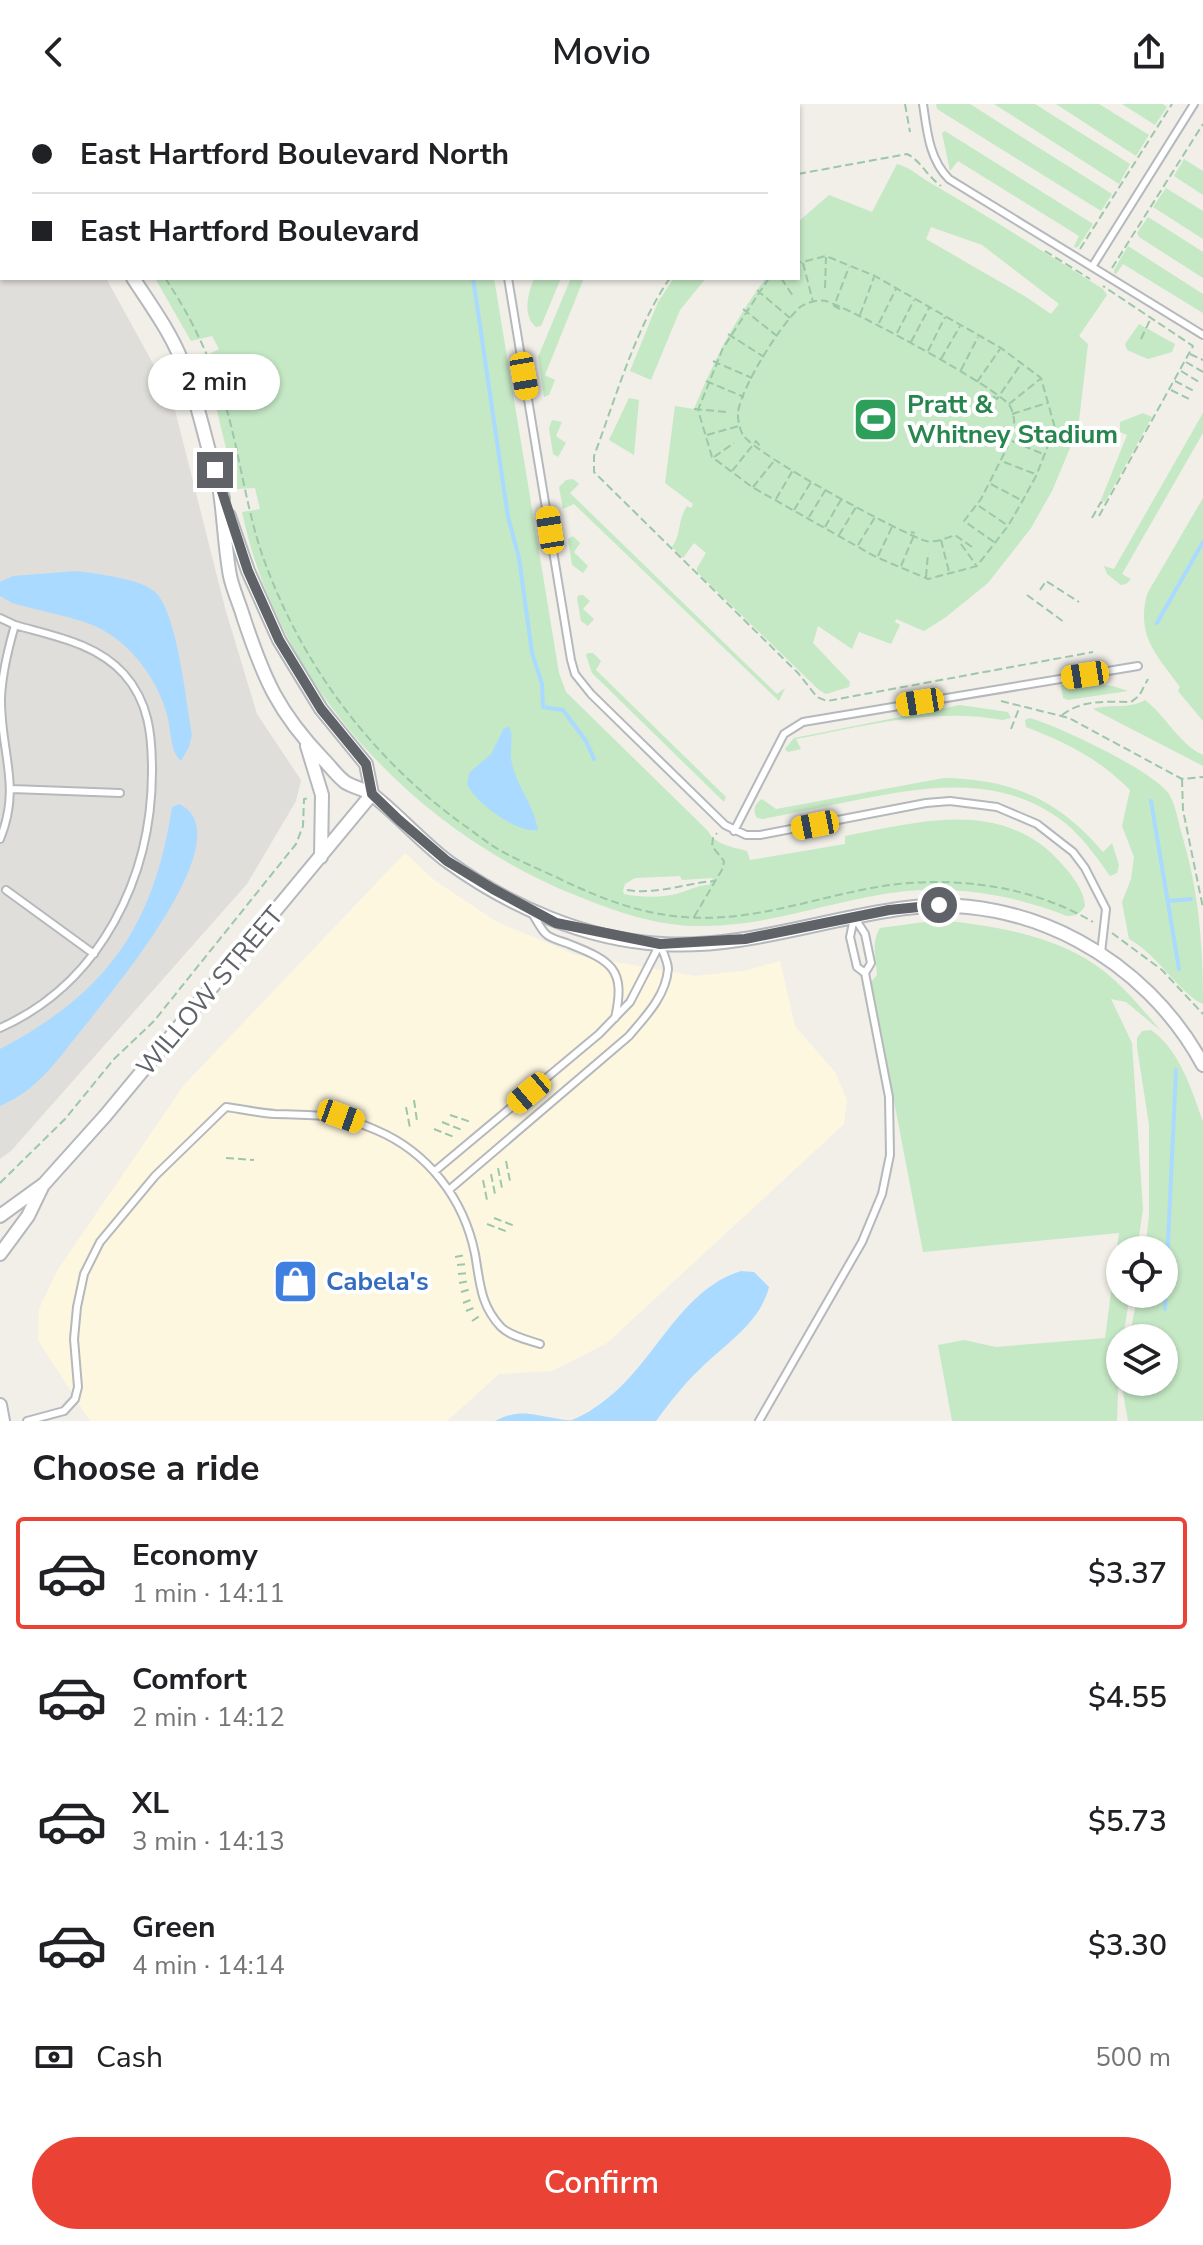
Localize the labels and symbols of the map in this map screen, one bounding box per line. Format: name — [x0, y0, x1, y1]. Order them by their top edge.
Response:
car — [508, 350, 540, 402]
callout: 2 min — [149, 354, 281, 410]
place label: Pratt & Whitney Stadium — [907, 387, 1118, 452]
sports icon: Pratt & Whitney Stadium — [852, 395, 900, 443]
route end — [197, 452, 233, 488]
car — [534, 504, 566, 556]
car — [1059, 659, 1111, 691]
car — [894, 686, 946, 718]
car — [789, 809, 841, 841]
route start — [921, 887, 957, 923]
street label: WILLOW STREET — [129, 898, 292, 1083]
car — [503, 1068, 555, 1118]
car — [314, 1097, 368, 1135]
shop icon: Cabela's — [271, 1257, 319, 1305]
place label: Cabela's — [326, 1264, 429, 1299]

